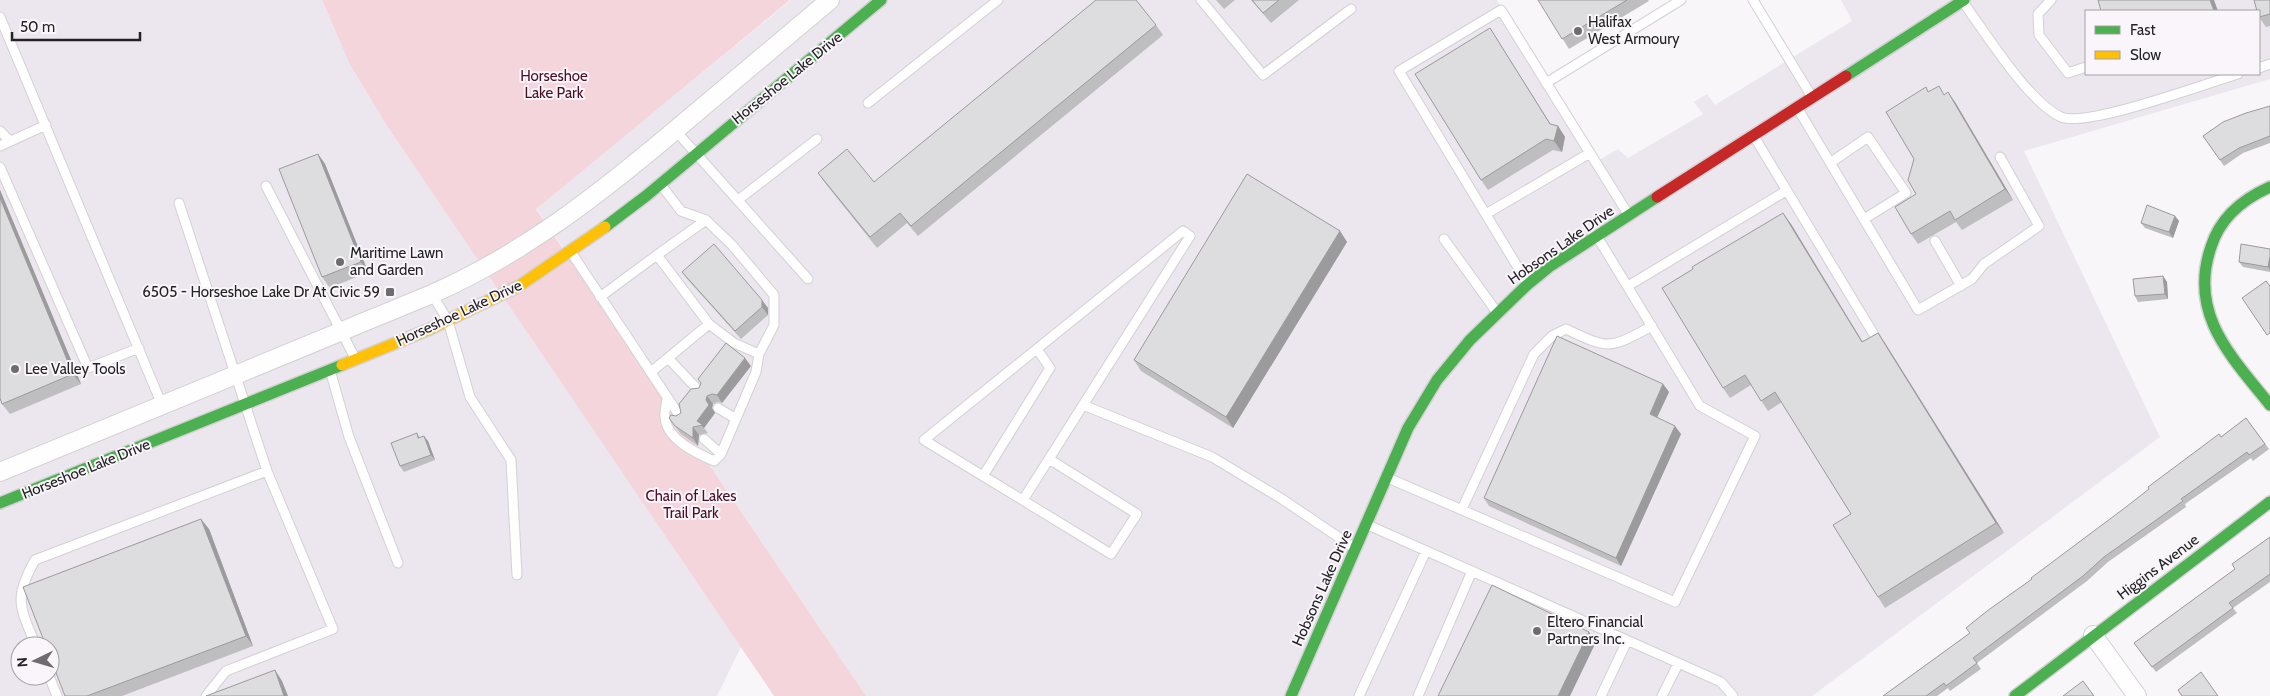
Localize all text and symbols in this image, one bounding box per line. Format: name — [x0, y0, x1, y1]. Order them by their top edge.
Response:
scale bar — [12, 10, 140, 42]
legend — [2085, 10, 2260, 75]
place label: Halifax West Armoury — [1588, 13, 1680, 48]
text: 50 m — [20, 18, 55, 36]
text: Fast — [2130, 21, 2155, 39]
marker: Halifax West Armoury — [1572, 25, 1584, 37]
street label: Horseshoe Lake Drive — [728, 28, 846, 128]
text: Slow — [2130, 46, 2161, 64]
park label: Horseshoe Lake Park — [520, 67, 588, 102]
street label: Hobsons Lake Drive — [1505, 202, 1618, 288]
place label: Maritime Lawn and Garden — [350, 244, 443, 279]
marker: Maritime Lawn and Garden — [334, 256, 346, 268]
street label: Horseshoe Lake Drive — [393, 276, 525, 350]
place label: 6505 - Horseshoe Lake Dr At Civic 59 — [142, 283, 380, 301]
marker: 6505 - Horseshoe Lake Dr At Civic 59 — [384, 286, 396, 298]
place label: Lee Valley Tools — [25, 360, 125, 378]
marker: Lee Valley Tools — [9, 363, 21, 375]
street label: Horseshoe Lake Drive — [19, 435, 153, 503]
park label: Chain of Lakes Trail Park — [645, 487, 737, 522]
street label: Hobsons Lake Drive — [1288, 527, 1356, 649]
street label: Higgins Avenue — [2114, 530, 2203, 604]
place label: Eltero Financial Partners Inc. — [1547, 613, 1644, 648]
marker: Eltero Financial Partners Inc. — [1531, 625, 1543, 637]
north arrow — [10, 636, 60, 686]
text: N — [13, 656, 31, 668]

